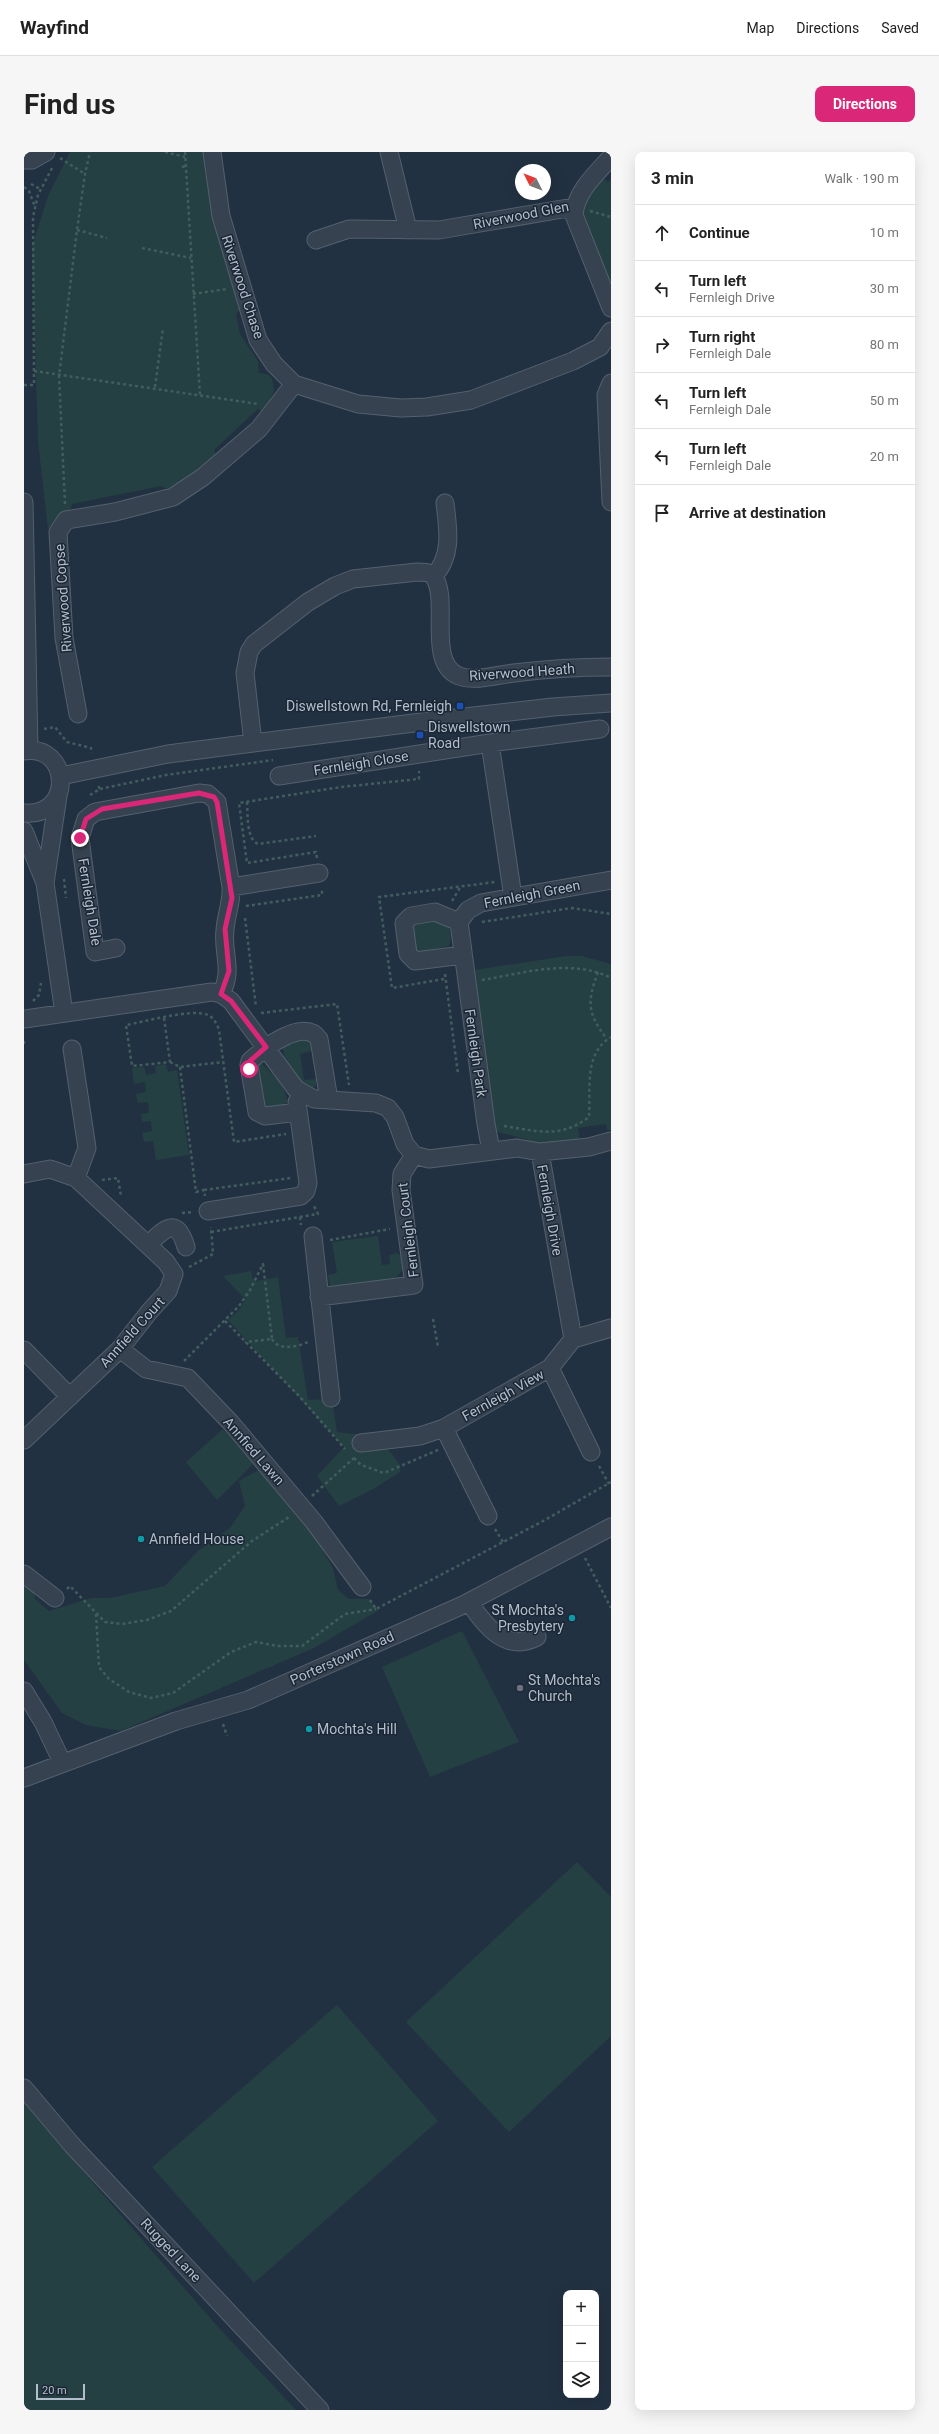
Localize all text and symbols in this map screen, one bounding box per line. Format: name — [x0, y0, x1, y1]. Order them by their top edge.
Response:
text: Wayfind — [20, 16, 89, 39]
text: Map — [747, 20, 774, 36]
text: Directions — [796, 20, 859, 36]
text: Saved — [881, 20, 919, 36]
button: Directions — [815, 86, 915, 122]
text: Find us — [24, 88, 115, 121]
north arrow — [515, 164, 551, 200]
text: 3 min — [651, 168, 694, 188]
text: Walk · 190 m — [824, 171, 899, 186]
street label: Riverwood Glen — [472, 198, 570, 232]
icon: ahead — [651, 222, 673, 244]
text: Continue — [689, 224, 750, 242]
text: 10 m — [870, 225, 899, 240]
street label: Riverwood Chase — [219, 233, 267, 341]
text: Turn left — [689, 272, 746, 290]
icon: left — [651, 278, 673, 300]
text: 30 m — [870, 281, 899, 296]
text: Fernleigh Drive — [689, 290, 775, 305]
text: Turn right — [689, 328, 755, 346]
icon: right — [651, 334, 673, 356]
text: 80 m — [870, 337, 899, 352]
text: Fernleigh Dale — [689, 346, 771, 361]
text: Turn left — [689, 384, 746, 402]
icon: left — [651, 390, 673, 412]
text: 50 m — [870, 393, 899, 408]
text: Fernleigh Dale — [689, 402, 771, 417]
text: Turn left — [689, 440, 746, 458]
icon: left — [651, 446, 673, 468]
text: 20 m — [870, 449, 899, 464]
text: Fernleigh Dale — [689, 458, 771, 473]
icon: arrive — [651, 502, 673, 524]
text: Arrive at destination — [689, 504, 826, 522]
street label: Riverwood Copse — [51, 543, 75, 653]
street label: Riverwood Heath — [468, 660, 576, 684]
place label: Diswellstown Rd, Fernleigh — [286, 698, 452, 714]
marker: Diswellstown Rd, Fernleigh — [455, 701, 465, 711]
place label: Diswellstown Road — [428, 719, 510, 751]
marker: Diswellstown Road — [415, 730, 425, 740]
street label: Fernleigh Close — [312, 748, 410, 778]
route end — [71, 829, 89, 847]
street label: Fernleigh Dale — [75, 857, 105, 947]
street label: Fernleigh Green — [483, 877, 581, 911]
street label: Fernleigh Park — [462, 1008, 490, 1099]
route start — [240, 1060, 258, 1078]
street label: Fernleigh Drive — [534, 1163, 566, 1257]
street label: Fernleigh Court — [394, 1181, 422, 1278]
street label: Annfield Court — [96, 1293, 168, 1370]
street label: Fernleigh View — [459, 1366, 547, 1424]
street label: Annfied Lawn — [220, 1414, 288, 1488]
place label: Annfield House — [149, 1531, 244, 1547]
marker: Annfield House — [136, 1534, 146, 1544]
place label: St Mochta's Presbytery — [492, 1602, 564, 1634]
marker: St Mochta's Presbytery — [567, 1613, 577, 1623]
street label: Porterstown Road — [288, 1628, 396, 1688]
place label: St Mochta's Church — [528, 1672, 600, 1704]
marker: St Mochta's Church — [515, 1683, 525, 1693]
place label: Mochta's Hill — [317, 1721, 397, 1737]
marker: Mochta's Hill — [304, 1724, 314, 1734]
street label: Rugged Lane — [137, 2215, 205, 2285]
map controls — [563, 2290, 599, 2398]
button: + — [563, 2290, 599, 2326]
button: − — [563, 2326, 599, 2362]
button: layers — [563, 2362, 599, 2398]
scale bar — [36, 2382, 85, 2401]
text: 20 m — [42, 2384, 67, 2397]

